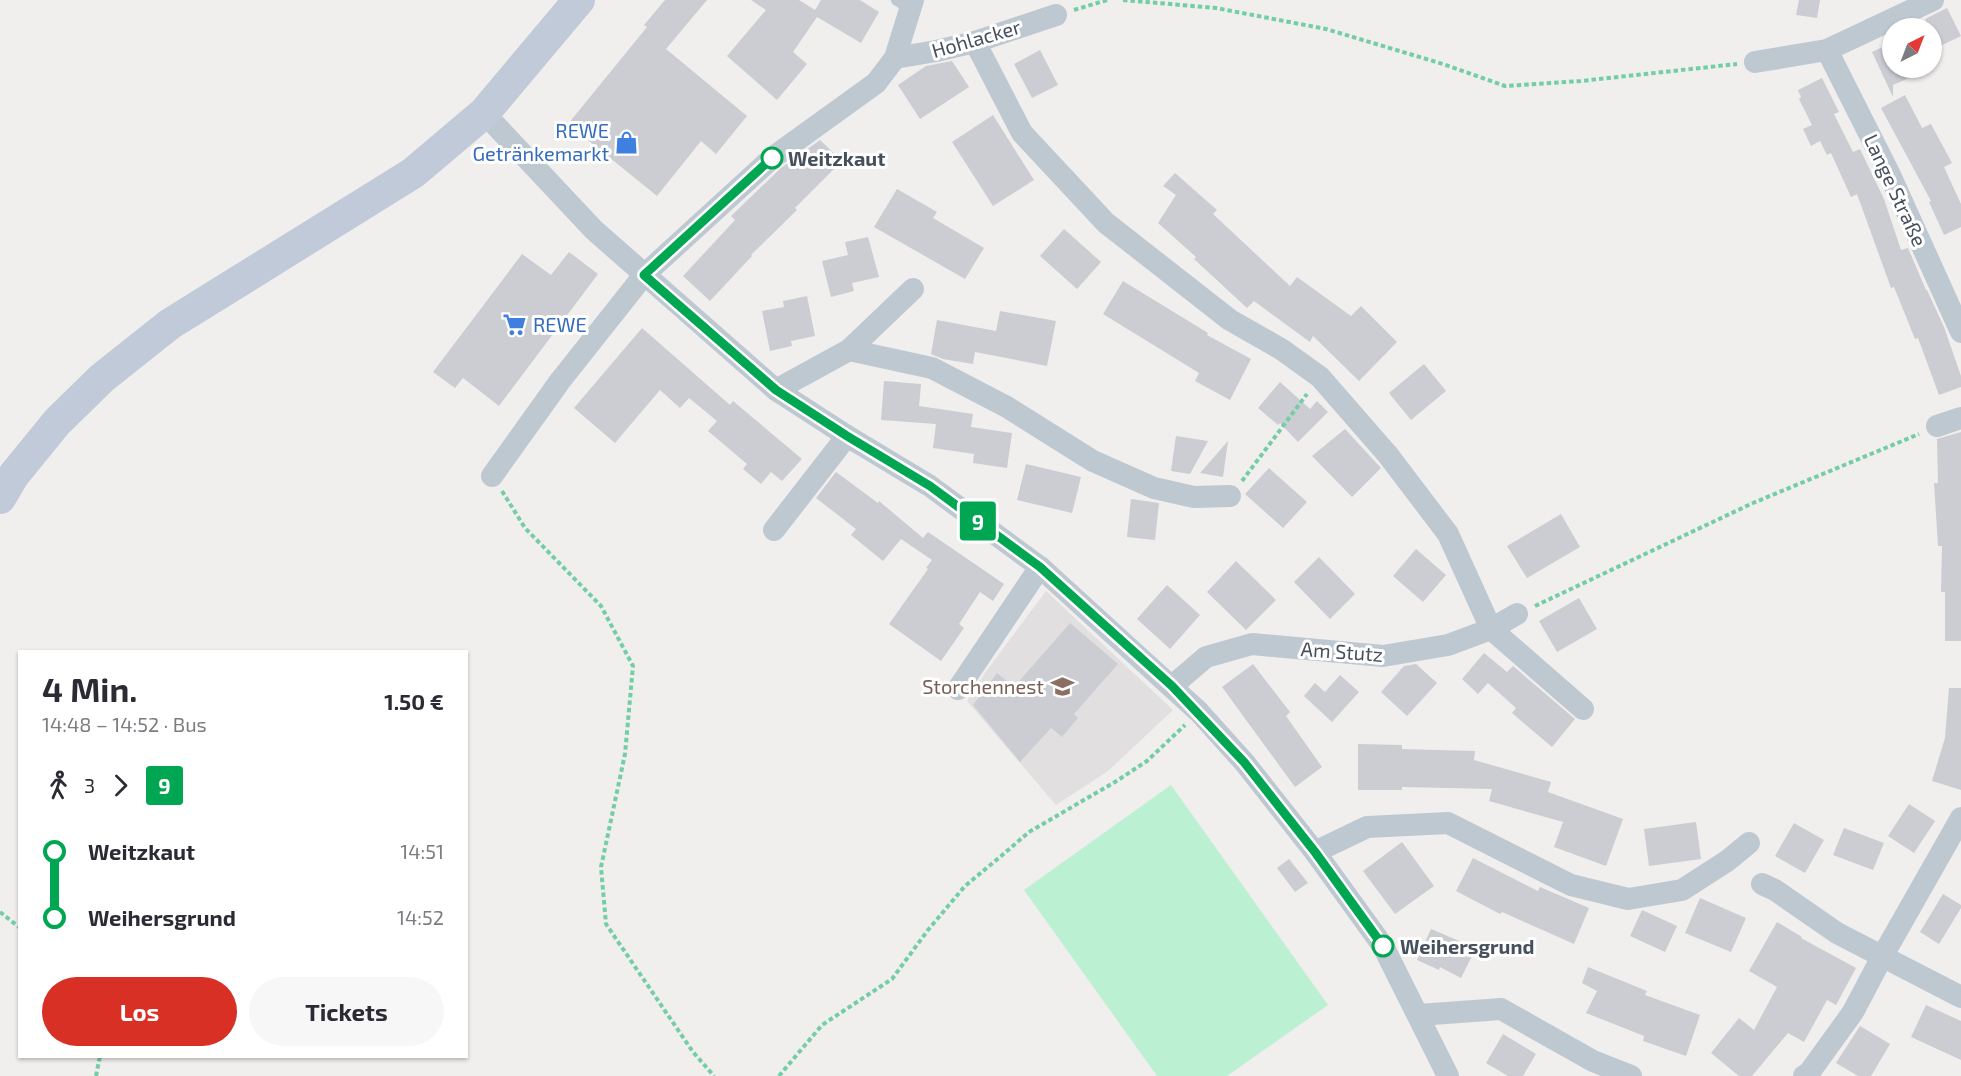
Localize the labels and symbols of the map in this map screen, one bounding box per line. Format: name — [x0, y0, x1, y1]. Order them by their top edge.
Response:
street label: Hohlacker — [929, 14, 1023, 62]
north arrow — [1882, 18, 1942, 78]
place label: REWE Getränkemarkt — [473, 118, 609, 165]
shop icon: REWE Getränkemarkt — [614, 129, 640, 155]
street label: Lange Straße — [1860, 130, 1932, 250]
place label: Weitzkaut — [788, 146, 885, 170]
marker: Weitzkaut — [761, 147, 783, 169]
supermarket icon: REWE — [502, 311, 528, 337]
place label: REWE — [533, 312, 587, 336]
line badge: 9 — [958, 502, 998, 540]
street label: Am Stutz — [1300, 636, 1384, 666]
school or university icon: Storchennest — [1049, 673, 1075, 699]
place label: Storchennest — [922, 674, 1044, 698]
place label: Weihersgrund — [1400, 934, 1534, 958]
marker: Weihersgrund — [1372, 935, 1394, 957]

